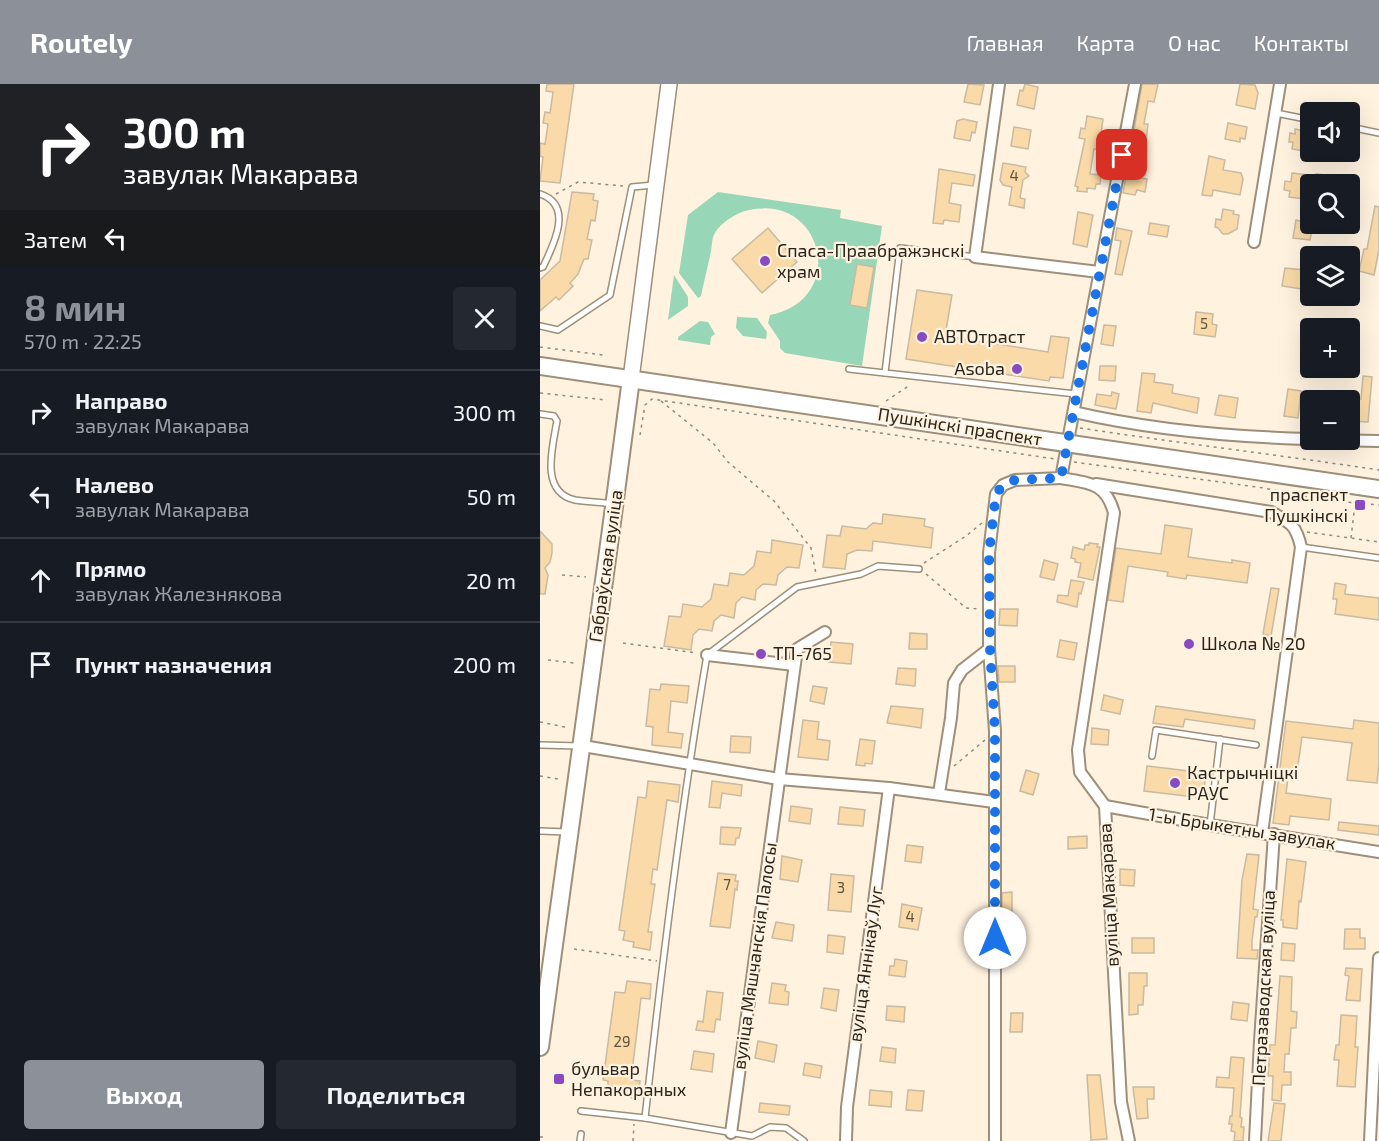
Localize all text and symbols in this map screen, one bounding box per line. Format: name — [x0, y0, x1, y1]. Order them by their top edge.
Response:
text: Routely — [30, 25, 133, 59]
text: Главная — [967, 30, 1044, 55]
text: Карта — [1077, 30, 1135, 55]
text: О нас — [1168, 30, 1221, 55]
text: Контакты — [1254, 30, 1349, 55]
map controls — [1300, 102, 1360, 450]
button: sound — [1300, 102, 1360, 162]
text: 300 m — [123, 106, 246, 156]
icon: right — [24, 108, 102, 186]
pin — [1096, 129, 1147, 180]
icon: arrive — [1105, 138, 1138, 171]
text: завулак Макарава — [123, 157, 359, 189]
house number: 4 — [1009, 166, 1019, 184]
button: search — [1300, 174, 1360, 234]
icon: left — [99, 222, 132, 255]
text: Затем — [24, 226, 87, 252]
place label: Спаса-Праабражэнскі храм — [777, 239, 964, 282]
button: layers — [1300, 246, 1360, 306]
marker: Спаса-Праабражэнскі храм — [758, 254, 772, 268]
text: 8 мин — [24, 285, 126, 328]
button: close — [453, 287, 516, 350]
house number: 5 — [1200, 314, 1208, 332]
button: + — [1300, 318, 1360, 378]
place label: АВТОтраст — [934, 325, 1026, 347]
text: 570 m · 22:25 — [24, 329, 142, 353]
marker: АВТОтраст — [915, 330, 929, 344]
place label: Asoba — [954, 357, 1005, 379]
marker: Asoba — [1010, 362, 1024, 376]
text: Направо — [75, 387, 168, 413]
button: − — [1300, 390, 1360, 450]
icon: right — [24, 396, 57, 429]
text: 300 m — [453, 399, 516, 425]
street label: Пушкінскі праспект — [876, 402, 1044, 450]
text: завулак Макарава — [75, 413, 250, 437]
text: Налево — [75, 471, 154, 497]
icon: left — [24, 480, 57, 513]
text: 50 m — [467, 483, 516, 509]
place label: праспект Пушкінскі — [1264, 483, 1348, 526]
street label: Габраўская вуліца — [583, 488, 627, 644]
text: завулак Макарава — [75, 497, 250, 521]
marker: праспект Пушкінскі — [1353, 498, 1367, 512]
text: Прямо — [75, 555, 146, 581]
icon: ahead — [24, 564, 57, 597]
text: 20 m — [466, 567, 516, 593]
text: завулак Жалезнякова — [75, 581, 282, 605]
place label: Школа № 20 — [1201, 632, 1306, 654]
marker: Школа № 20 — [1182, 637, 1196, 651]
place label: ТП-765 — [773, 642, 832, 664]
marker: ТП-765 — [754, 647, 768, 661]
icon: arrive — [24, 648, 57, 681]
text: Пункт назначения — [75, 651, 272, 677]
text: 200 m — [453, 651, 516, 677]
place label: Кастрычніцкі РАУС — [1187, 761, 1298, 804]
marker: Кастрычніцкі РАУС — [1168, 776, 1182, 790]
street label: 1-ы Брыкетны завулак — [1147, 802, 1338, 854]
street label: вуліца Макарава — [1093, 823, 1123, 967]
street label: вуліца Мяшчанскія Палосы — [727, 841, 781, 1071]
house number: 7 — [723, 875, 731, 893]
house number: 3 — [837, 878, 845, 896]
street label: вуліца Яннікаў Луг — [843, 884, 887, 1043]
street label: Петразаводская вуліца — [1247, 889, 1279, 1087]
position arrow — [963, 906, 1027, 970]
house number: 4 — [905, 907, 915, 925]
house number: 29 — [613, 1032, 631, 1050]
place label: бульвар Непакораных — [571, 1057, 687, 1100]
button: Выход — [24, 1060, 264, 1129]
button: Поделиться — [276, 1060, 516, 1129]
marker: бульвар Непакораных — [552, 1072, 566, 1086]

